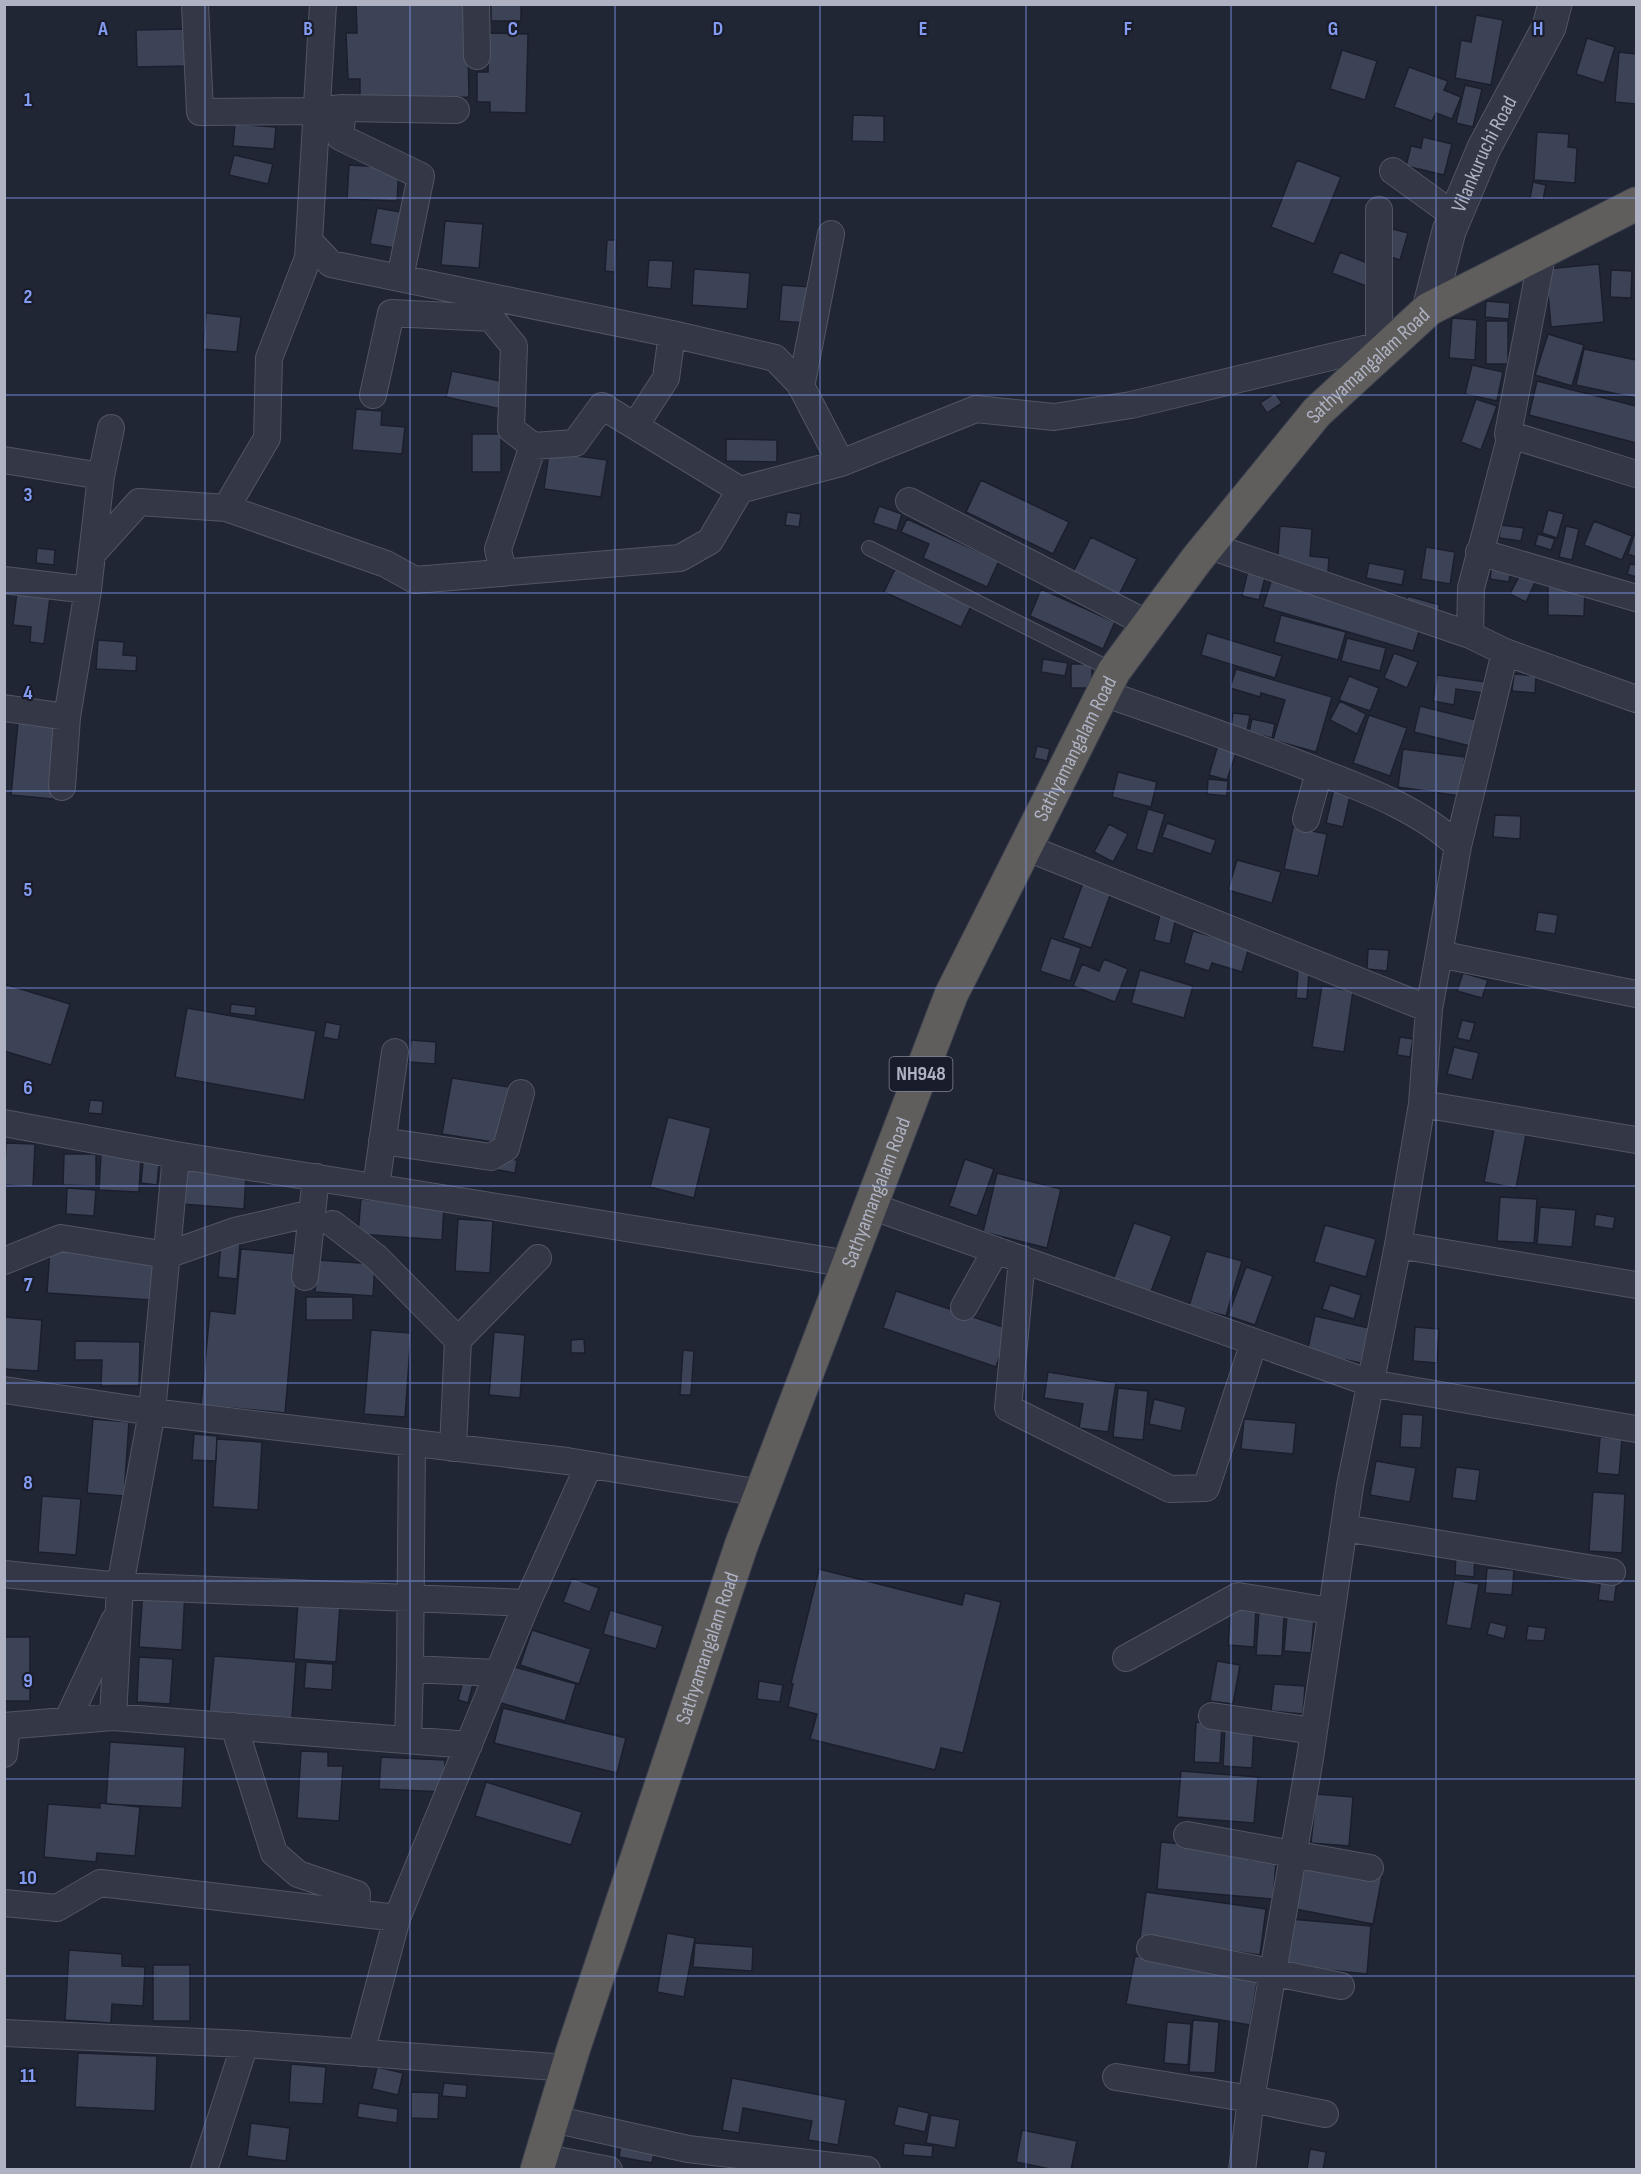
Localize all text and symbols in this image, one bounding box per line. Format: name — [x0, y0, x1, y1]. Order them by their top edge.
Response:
text: A — [97, 17, 108, 41]
text: B — [303, 17, 313, 41]
text: C — [508, 17, 518, 41]
text: D — [713, 17, 723, 41]
text: E — [919, 17, 927, 41]
text: F — [1124, 17, 1132, 41]
text: G — [1328, 17, 1338, 41]
text: H — [1533, 17, 1543, 41]
text: 1 — [24, 88, 32, 112]
street label: Vilankuruchi Road — [1446, 92, 1522, 216]
text: 2 — [24, 285, 32, 309]
street label: Sathyamangalam Road — [1301, 302, 1435, 428]
text: 3 — [24, 483, 33, 507]
street label: Sathyamangalam Road — [1028, 672, 1122, 825]
text: 4 — [23, 681, 33, 705]
text: 5 — [24, 878, 33, 902]
road number: NH948 — [890, 1057, 952, 1091]
text: 6 — [23, 1076, 33, 1100]
street label: Sathyamangalam Road — [836, 1114, 916, 1271]
text: 7 — [24, 1273, 33, 1297]
text: 8 — [23, 1471, 33, 1495]
street label: Sathyamangalam Road — [670, 1569, 744, 1727]
text: 9 — [23, 1669, 33, 1693]
text: 10 — [19, 1866, 37, 1890]
text: 11 — [20, 2064, 36, 2088]

